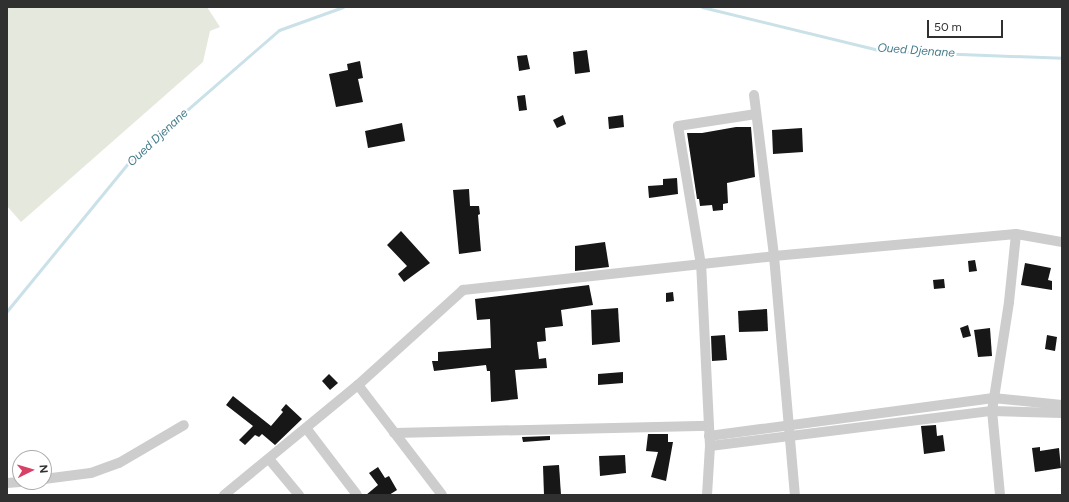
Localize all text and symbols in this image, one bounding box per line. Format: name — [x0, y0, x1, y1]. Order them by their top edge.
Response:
scale bar — [929, 12, 1005, 38]
text: 50 m — [934, 20, 962, 34]
water label: Oued Djenane — [877, 41, 955, 61]
water label: Oued Djenane — [125, 106, 191, 170]
north arrow — [12, 450, 52, 490]
text: N — [37, 464, 50, 474]

